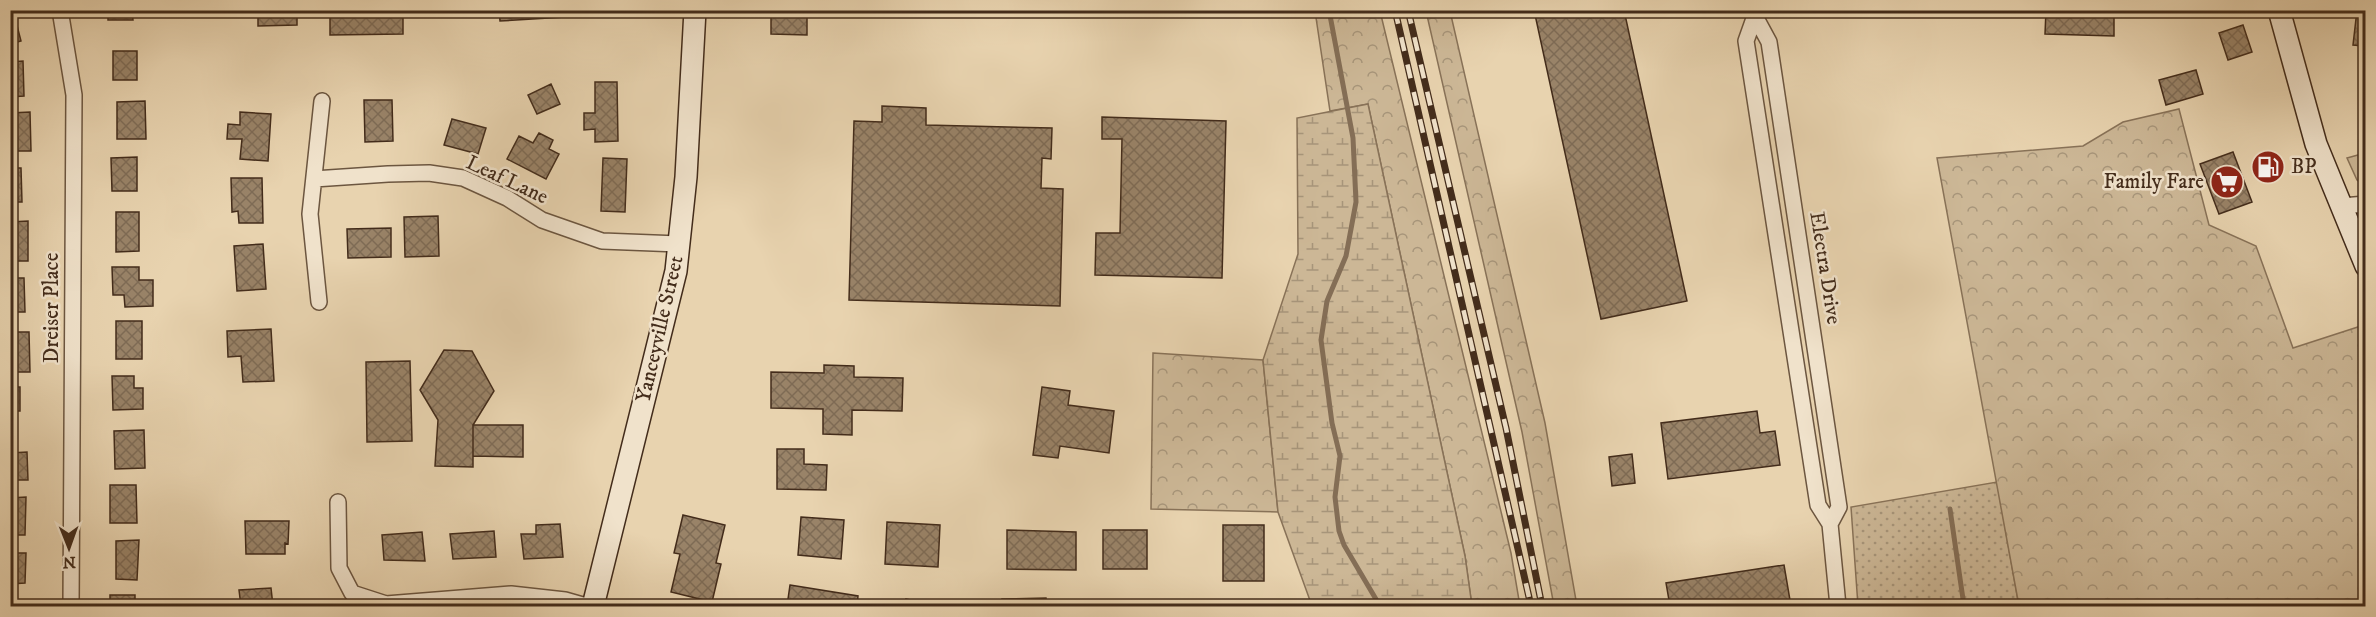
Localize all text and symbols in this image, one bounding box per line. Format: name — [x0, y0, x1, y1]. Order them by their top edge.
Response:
fuel station icon: BP — [2250, 149, 2286, 185]
street label: Leaf Lane — [462, 150, 552, 210]
place label: BP — [2291, 154, 2316, 180]
supermarket icon: Family Fare — [2209, 164, 2245, 200]
place label: Family Fare — [2103, 169, 2204, 195]
street label: Electra Drive — [1803, 210, 1847, 326]
street label: Dreiser Place — [39, 252, 65, 363]
street label: Yanceyville Street — [631, 253, 690, 405]
north arrow — [39, 518, 99, 578]
text: N — [63, 552, 76, 572]

